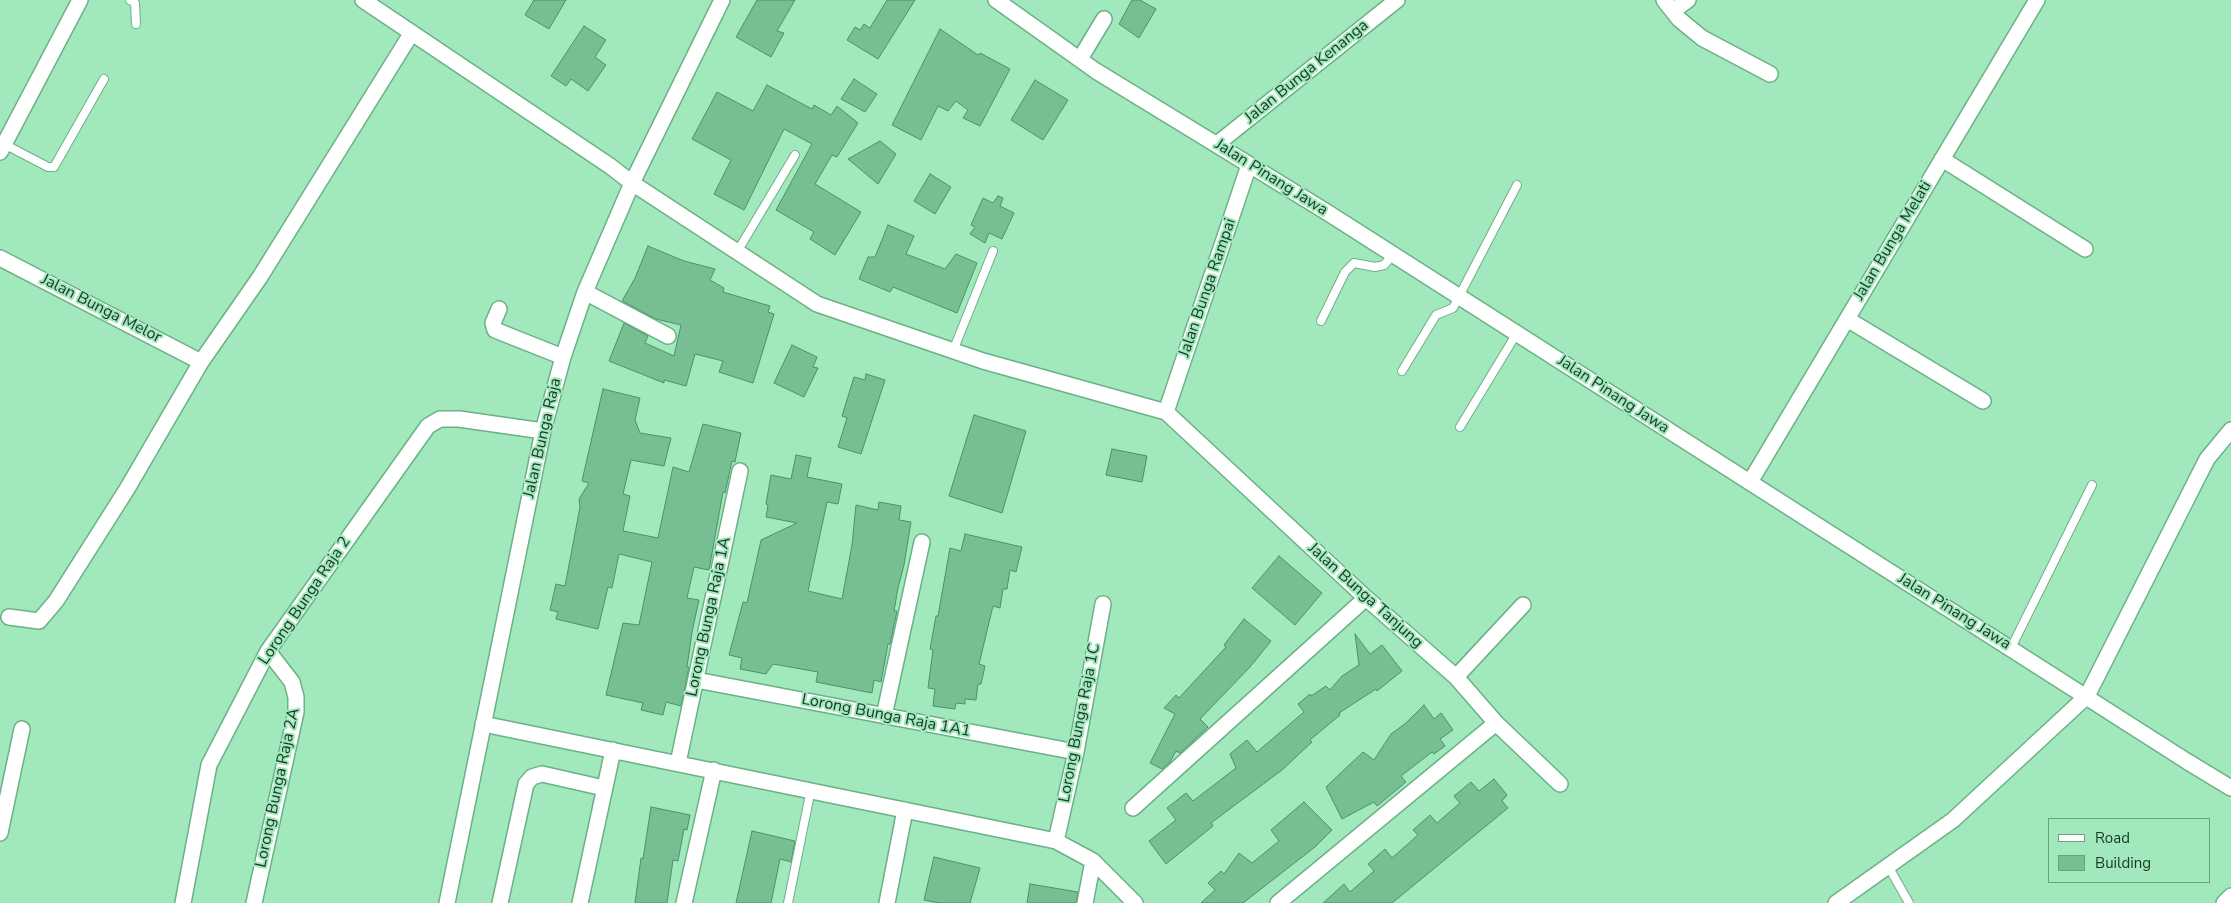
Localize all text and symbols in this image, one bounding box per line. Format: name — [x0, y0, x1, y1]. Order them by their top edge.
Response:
street label: Jalan Bunga Kenanga — [1241, 16, 1373, 128]
street label: Jalan Pinang Jawa — [1211, 136, 1331, 220]
street label: Jalan Bunga Melati — [1850, 178, 1936, 304]
street label: Jalan Bunga Rampai — [1175, 216, 1241, 360]
street label: Jalan Bunga Melor — [38, 270, 164, 348]
street label: Jalan Pinang Jawa — [1553, 352, 1673, 438]
street label: Jalan Bunga Raja — [520, 376, 566, 500]
street label: Lorong Bunga Raja 2 — [255, 533, 355, 669]
street label: Lorong Bunga Raja 1A — [683, 536, 735, 698]
street label: Jalan Bunga Tanjung — [1304, 539, 1426, 653]
street label: Jalan Pinang Jawa — [1894, 570, 2014, 654]
street label: Lorong Bunga Raja 1C — [1055, 642, 1105, 804]
street label: Lorong Bunga Raja 1A1 — [800, 690, 972, 742]
street label: Lorong Bunga Raja 2A — [252, 707, 304, 869]
legend — [2048, 818, 2211, 883]
text: Road — [2095, 828, 2130, 848]
text: Building — [2095, 853, 2151, 873]

